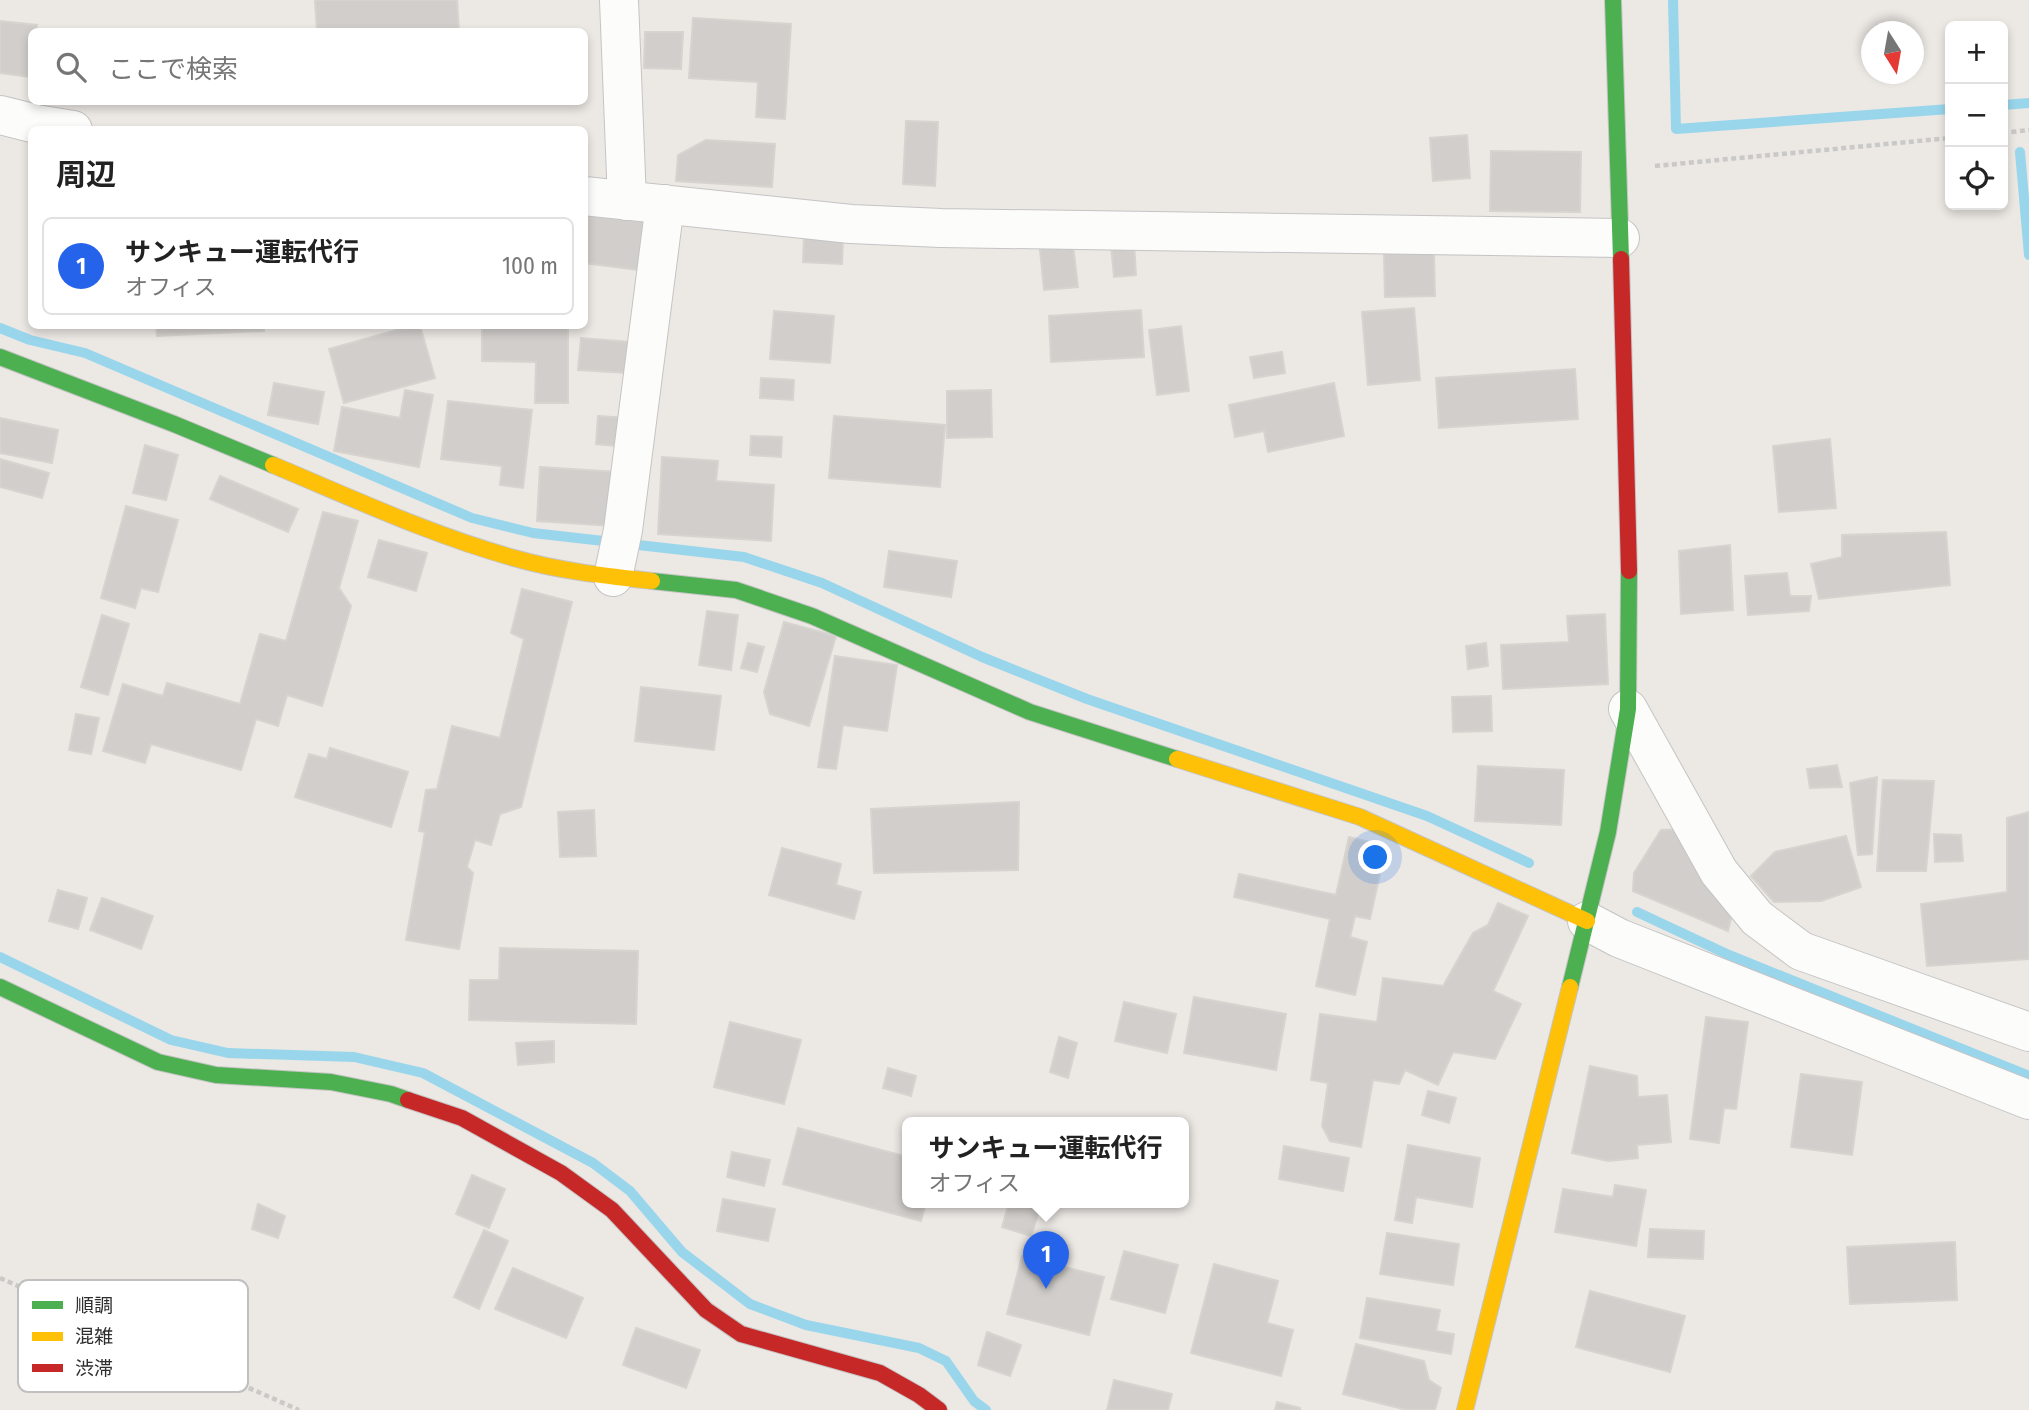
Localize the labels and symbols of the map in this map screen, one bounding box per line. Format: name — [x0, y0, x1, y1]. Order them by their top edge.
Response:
north arrow — [1861, 21, 1924, 84]
your location — [1358, 840, 1392, 874]
pin: 1 — [1023, 1231, 1069, 1289]
legend — [18, 1280, 248, 1392]
text: 順調 — [75, 1294, 113, 1317]
text: 混雑 — [75, 1325, 113, 1348]
text: 渋滞 — [75, 1357, 113, 1380]

